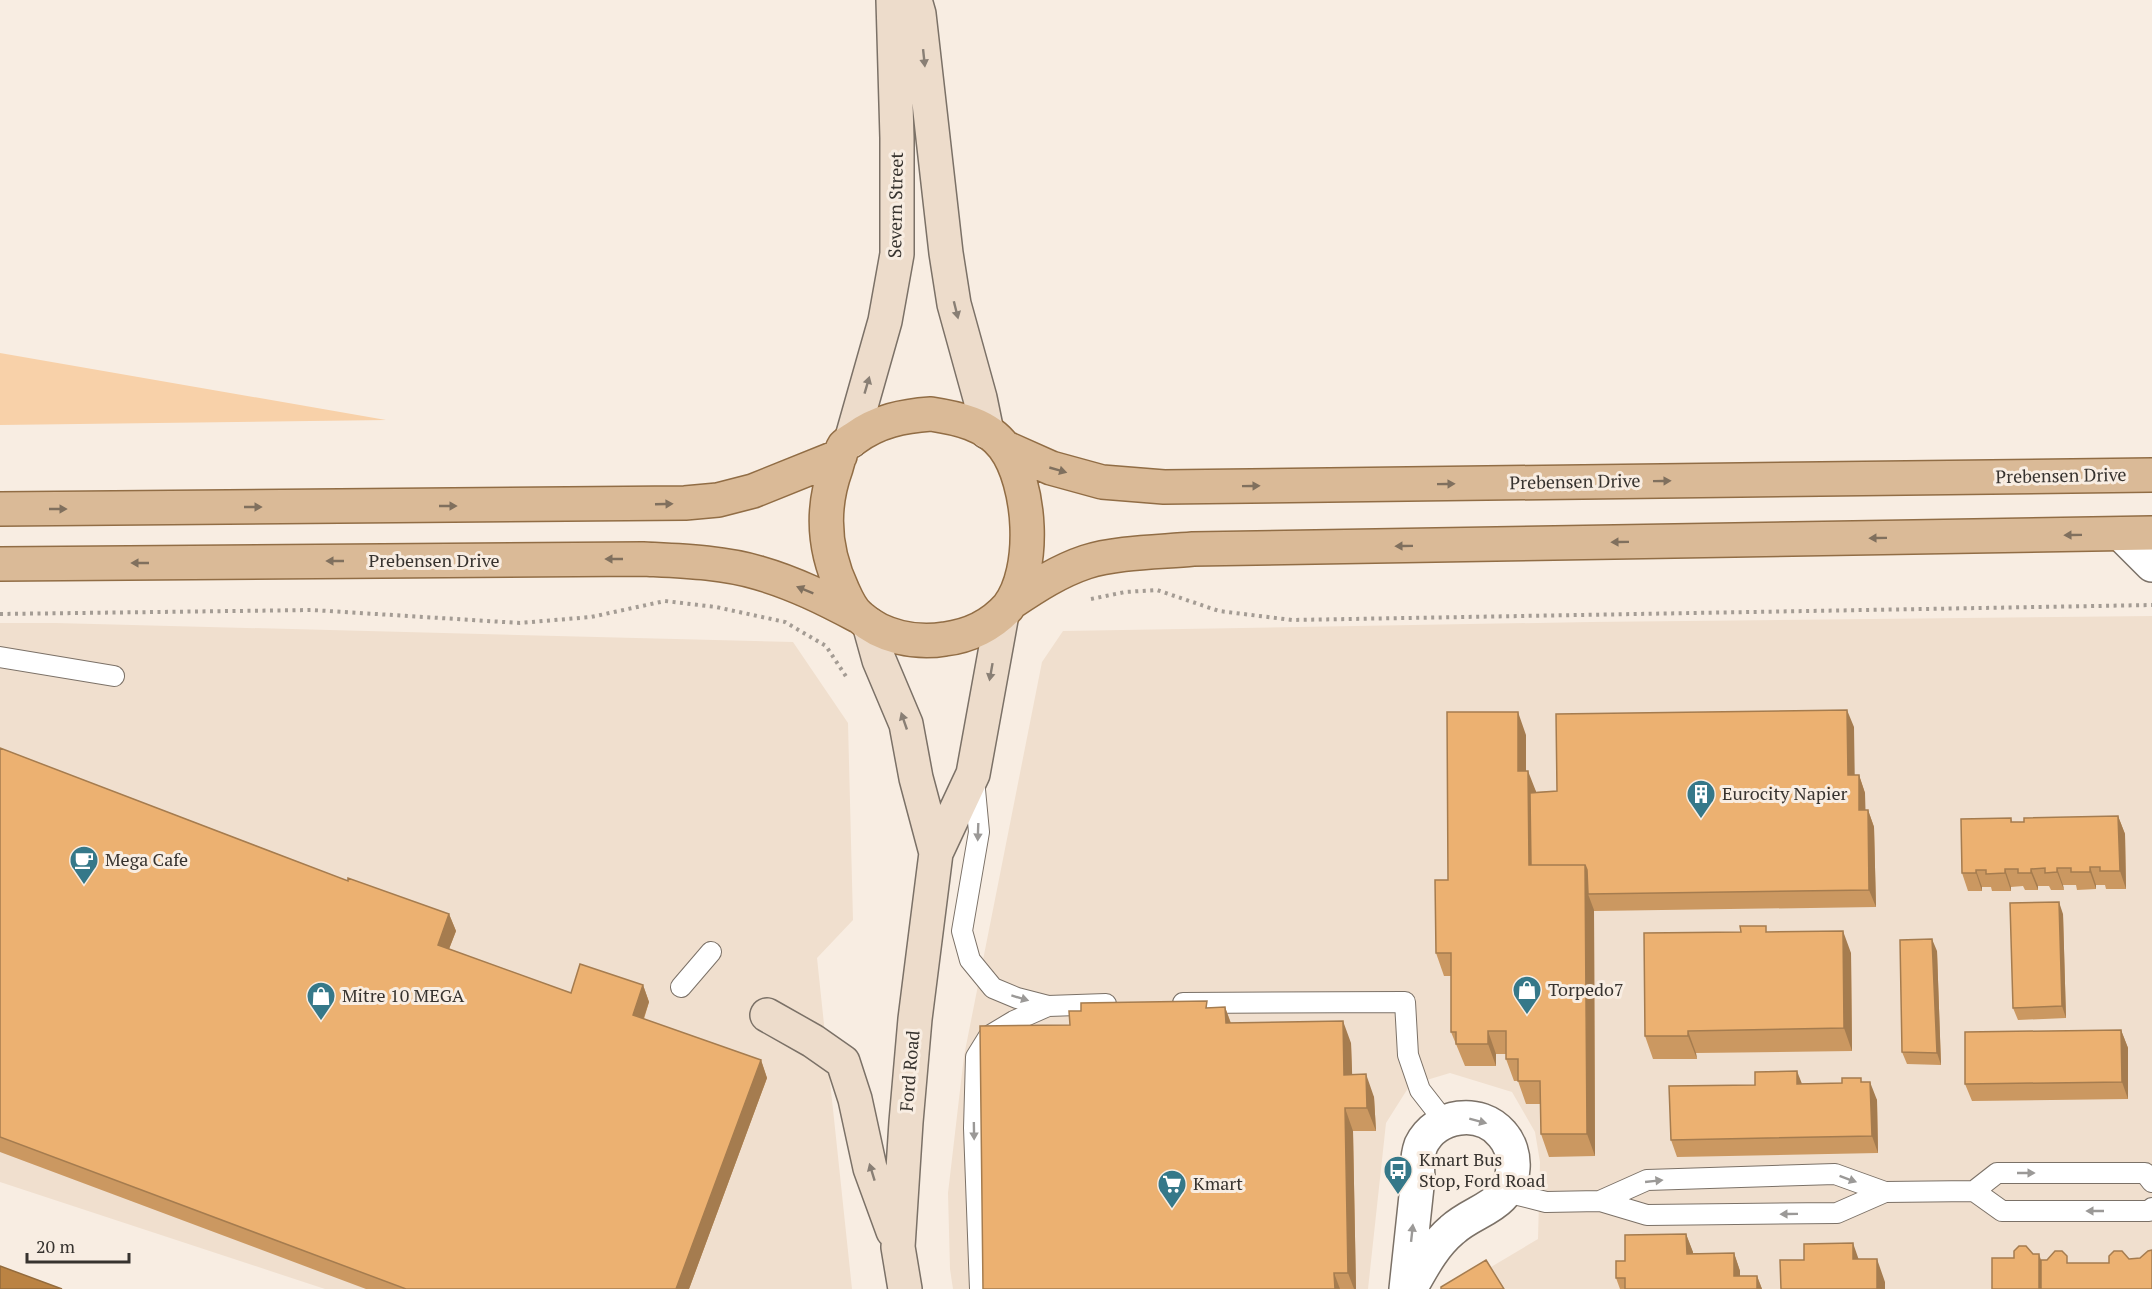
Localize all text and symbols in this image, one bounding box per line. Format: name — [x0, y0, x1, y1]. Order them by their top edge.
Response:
one-way arrow — [919, 48, 929, 67]
street label: Severn Street — [882, 151, 908, 258]
one-way arrow — [951, 301, 961, 319]
one-way arrow — [863, 376, 872, 394]
street label: Prebensen Drive — [1995, 462, 2127, 488]
one-way arrow — [1049, 466, 1067, 475]
street label: Prebensen Drive — [1509, 468, 1641, 494]
one-way arrow — [1652, 476, 1671, 486]
one-way arrow — [1436, 479, 1455, 489]
one-way arrow — [1241, 481, 1260, 491]
one-way arrow — [655, 499, 674, 508]
one-way arrow — [439, 501, 458, 511]
one-way arrow — [244, 502, 263, 512]
one-way arrow — [49, 504, 68, 514]
one-way arrow — [2063, 530, 2082, 540]
one-way arrow — [1868, 533, 1887, 543]
one-way arrow — [1610, 537, 1629, 547]
one-way arrow — [1394, 541, 1413, 551]
street label: Prebensen Drive — [368, 548, 500, 572]
one-way arrow — [605, 554, 624, 564]
one-way arrow — [326, 556, 345, 566]
one-way arrow — [131, 558, 150, 568]
one-way arrow — [796, 585, 814, 595]
one-way arrow — [986, 662, 995, 681]
one-way arrow — [898, 712, 908, 730]
building icon: Eurocity Napier — [1685, 778, 1717, 820]
place label: Eurocity Napier — [1722, 781, 1848, 805]
one-way arrow — [973, 822, 982, 841]
cafe icon: Mega Cafe — [68, 844, 100, 886]
place label: Mega Cafe — [105, 847, 188, 871]
shop icon: Torpedo7 — [1511, 974, 1543, 1016]
place label: Torpedo7 — [1548, 977, 1624, 1001]
shop icon: Mitre 10 MEGA — [305, 980, 337, 1022]
place label: Mitre 10 MEGA — [342, 983, 465, 1007]
one-way arrow — [1011, 994, 1029, 1003]
street label: Ford Road — [894, 1029, 924, 1112]
one-way arrow — [1469, 1116, 1487, 1126]
one-way arrow — [969, 1121, 979, 1140]
place label: Kmart Bus Stop, Ford Road — [1419, 1147, 1545, 1192]
bus stop icon: Kmart Bus Stop, Ford Road — [1382, 1154, 1414, 1196]
one-way arrow — [867, 1163, 876, 1181]
supermarket icon: Kmart — [1156, 1168, 1188, 1210]
one-way arrow — [2017, 1168, 2036, 1178]
place label: Kmart — [1193, 1171, 1243, 1195]
one-way arrow — [1839, 1175, 1857, 1185]
one-way arrow — [1645, 1176, 1664, 1186]
one-way arrow — [2085, 1206, 2104, 1216]
one-way arrow — [1779, 1209, 1798, 1219]
one-way arrow — [1407, 1223, 1417, 1242]
scale bar — [27, 1226, 129, 1264]
text: 20 m — [36, 1234, 76, 1258]

